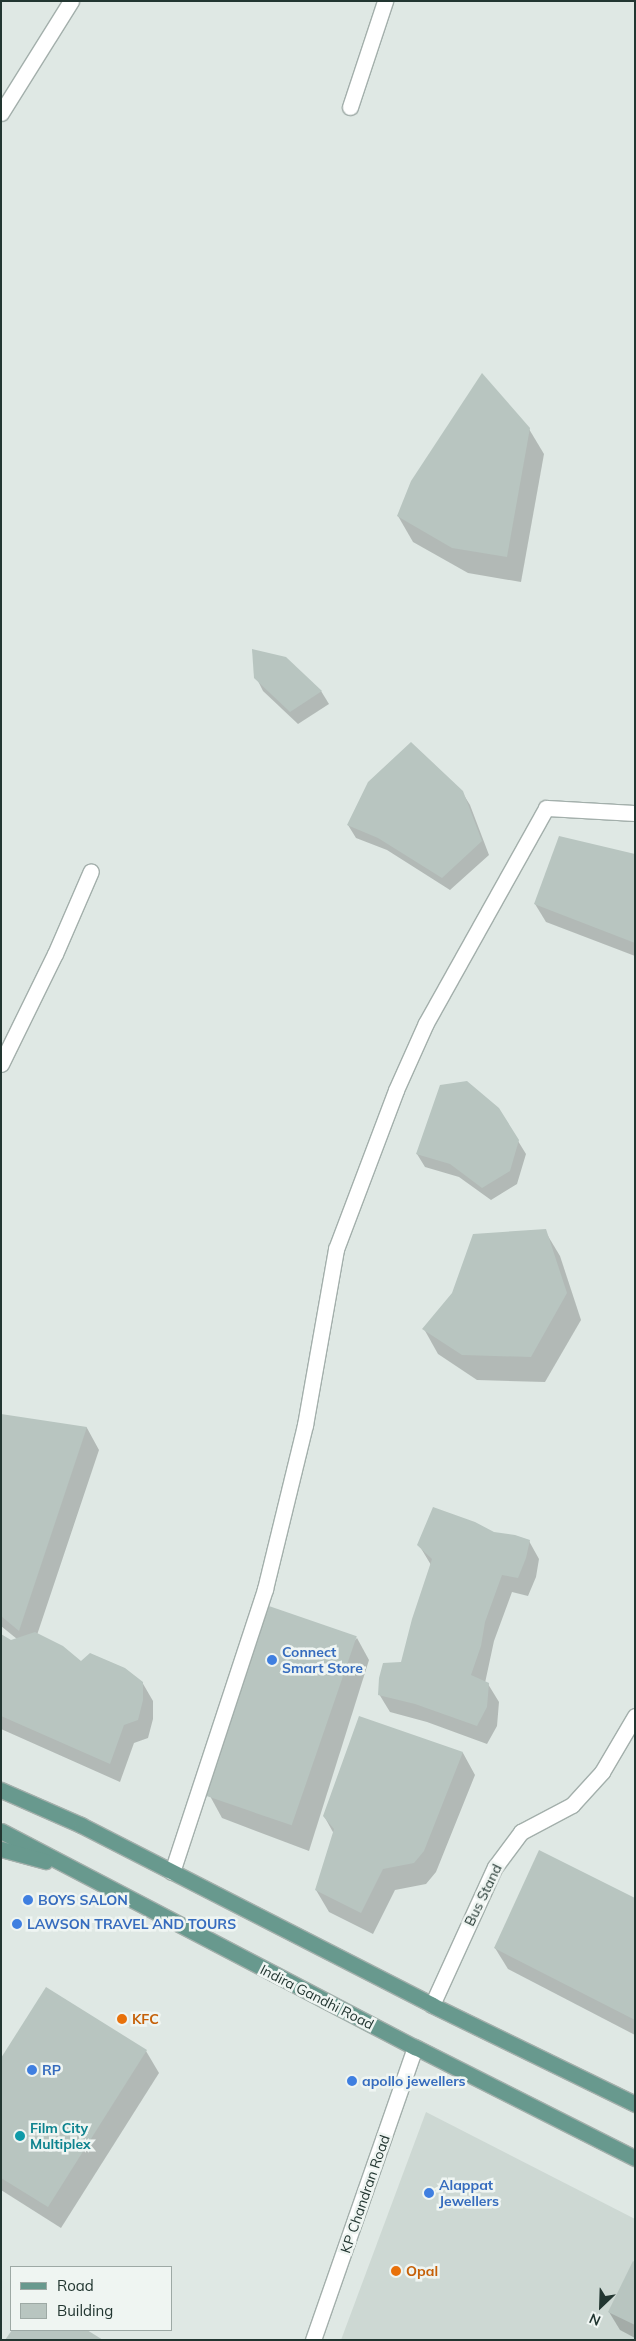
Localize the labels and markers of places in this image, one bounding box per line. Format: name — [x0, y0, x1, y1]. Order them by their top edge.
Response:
place label: Connect Smart Store — [282, 1644, 363, 1676]
marker: Connect Smart Store — [266, 1654, 278, 1666]
place label: BOYS SALON — [38, 1892, 128, 1908]
marker: BOYS SALON — [22, 1894, 34, 1906]
place label: LAWSON TRAVEL AND TOURS — [27, 1916, 236, 1932]
marker: LAWSON TRAVEL AND TOURS — [11, 1918, 23, 1930]
place label: KFC — [132, 2011, 159, 2027]
marker: KFC — [116, 2013, 128, 2025]
place label: RP — [42, 2062, 61, 2078]
marker: RP — [26, 2064, 38, 2076]
place label: apollo jewellers — [362, 2073, 466, 2089]
marker: apollo jewellers — [346, 2075, 358, 2087]
place label: Film City Multiplex — [30, 2120, 91, 2152]
marker: Film City Multiplex — [14, 2130, 26, 2142]
place label: Alappat Jewellers — [439, 2177, 499, 2210]
marker: Alappat Jewellers — [423, 2187, 435, 2199]
place label: Opal — [406, 2263, 438, 2279]
marker: Opal — [390, 2265, 402, 2277]

